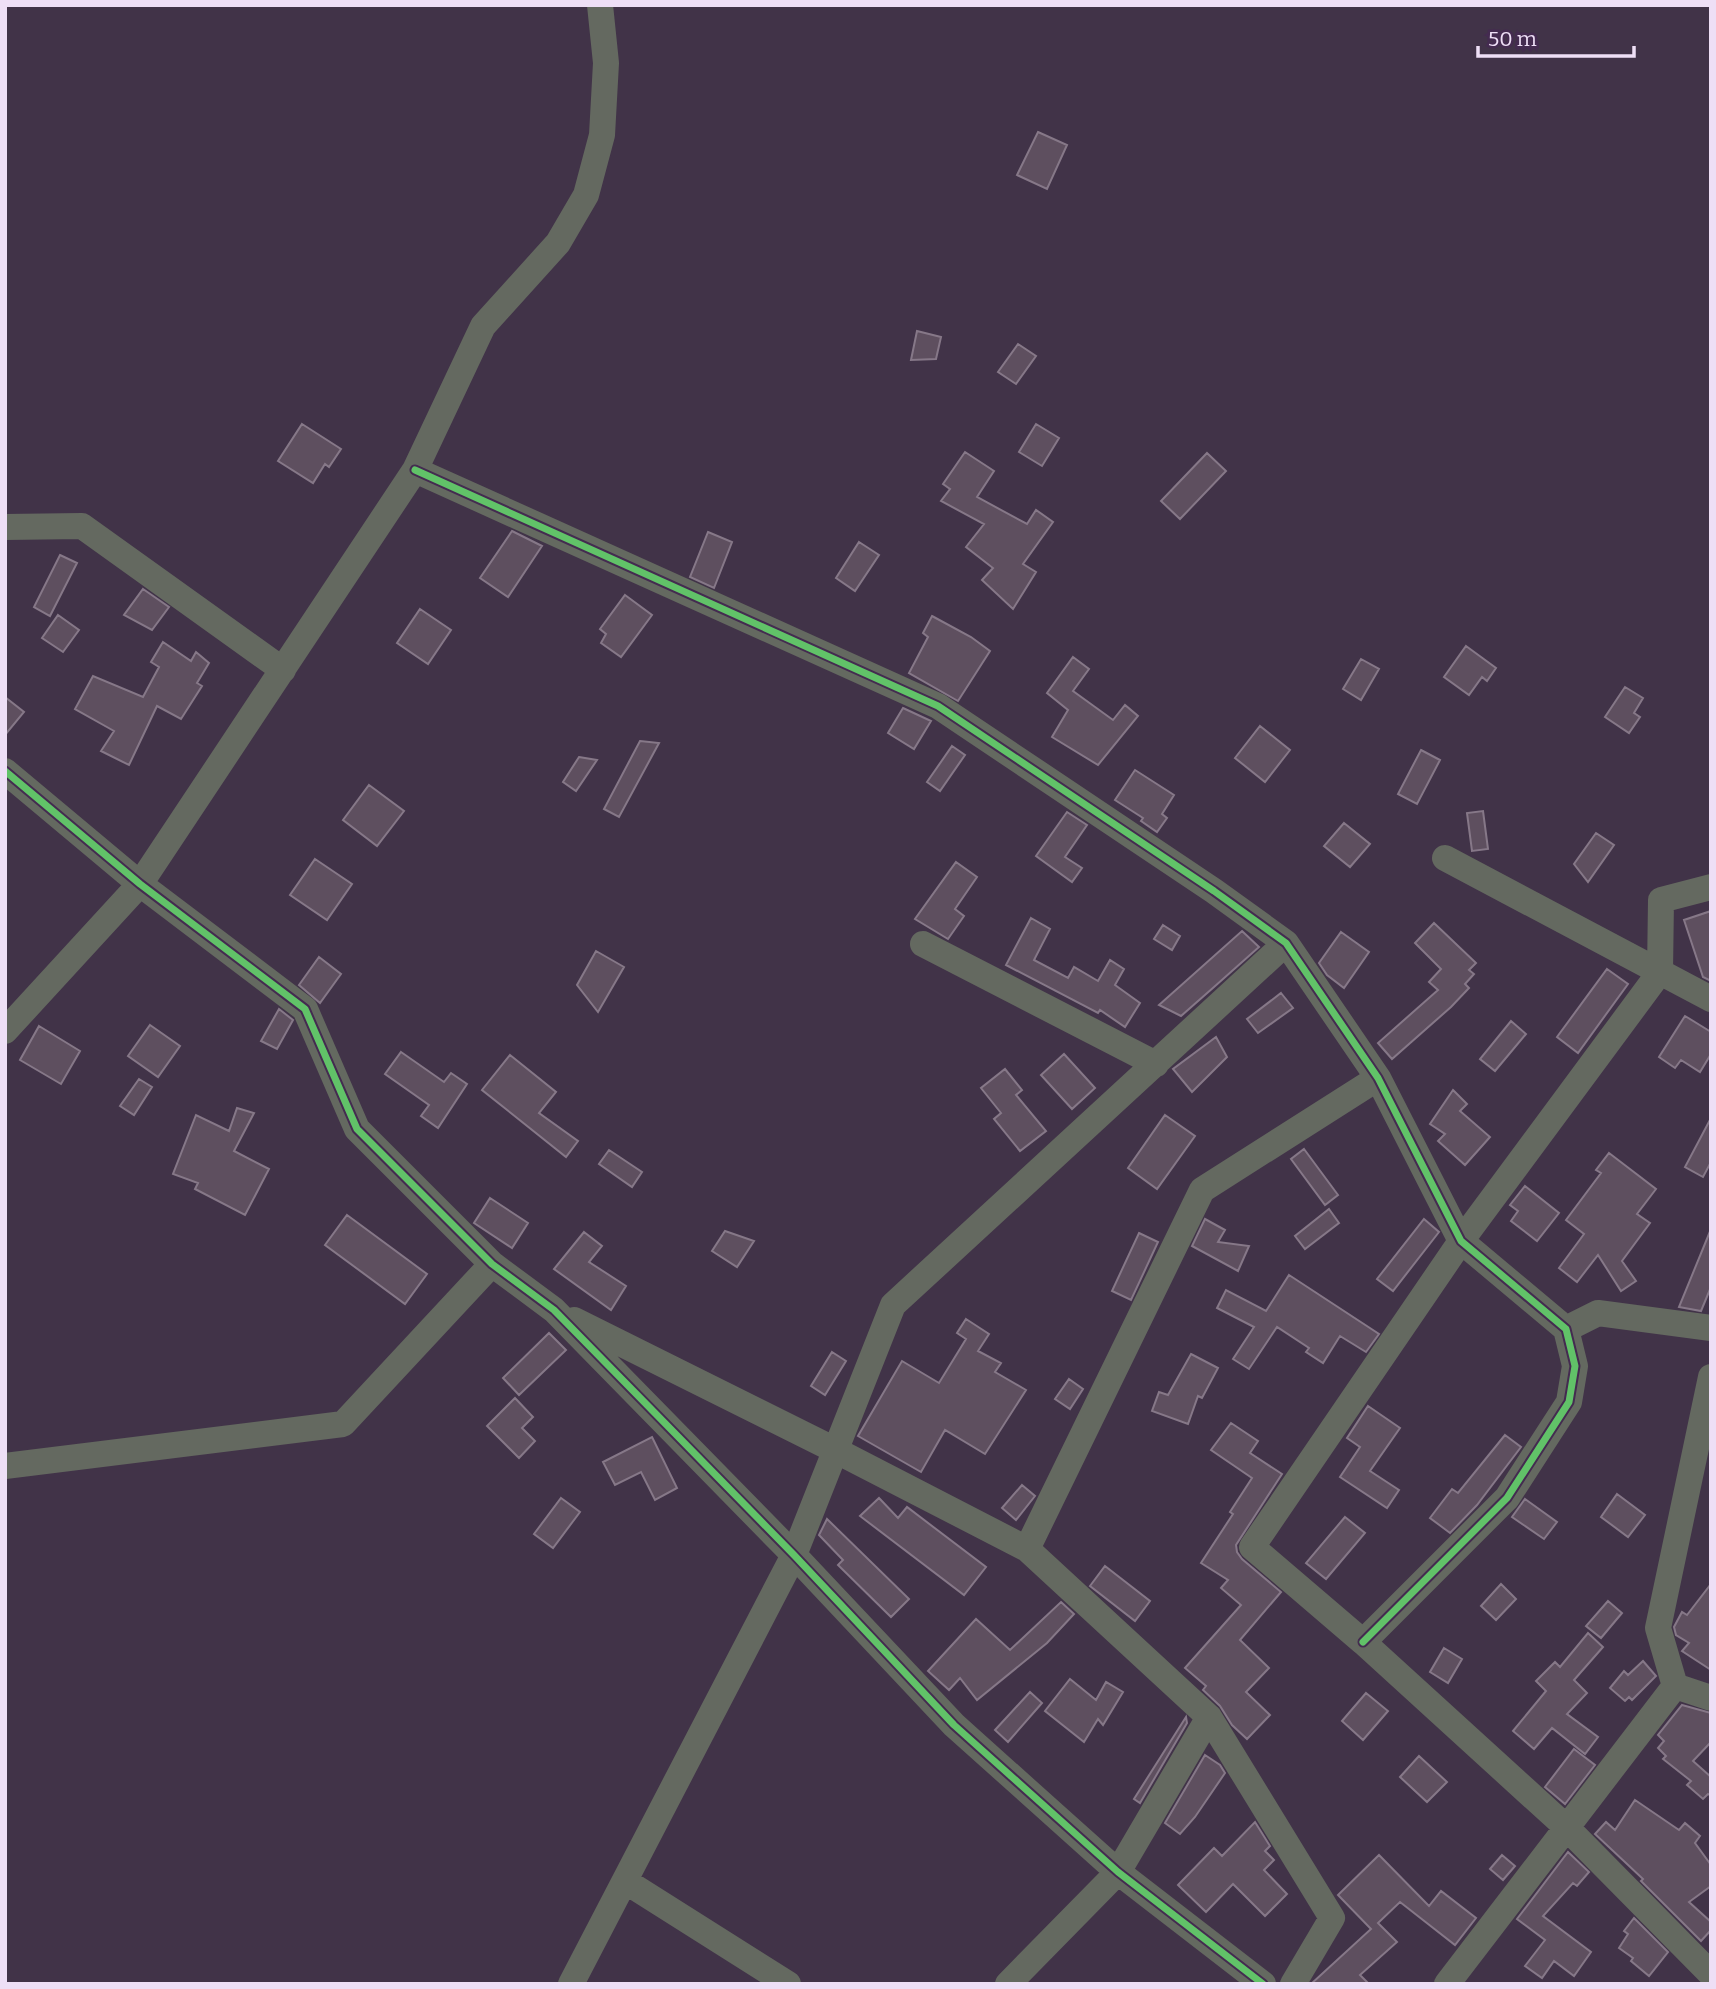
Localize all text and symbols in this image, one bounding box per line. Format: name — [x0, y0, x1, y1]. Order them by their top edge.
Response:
scale bar — [1478, 14, 1634, 58]
text: 50 m — [1488, 26, 1537, 52]

